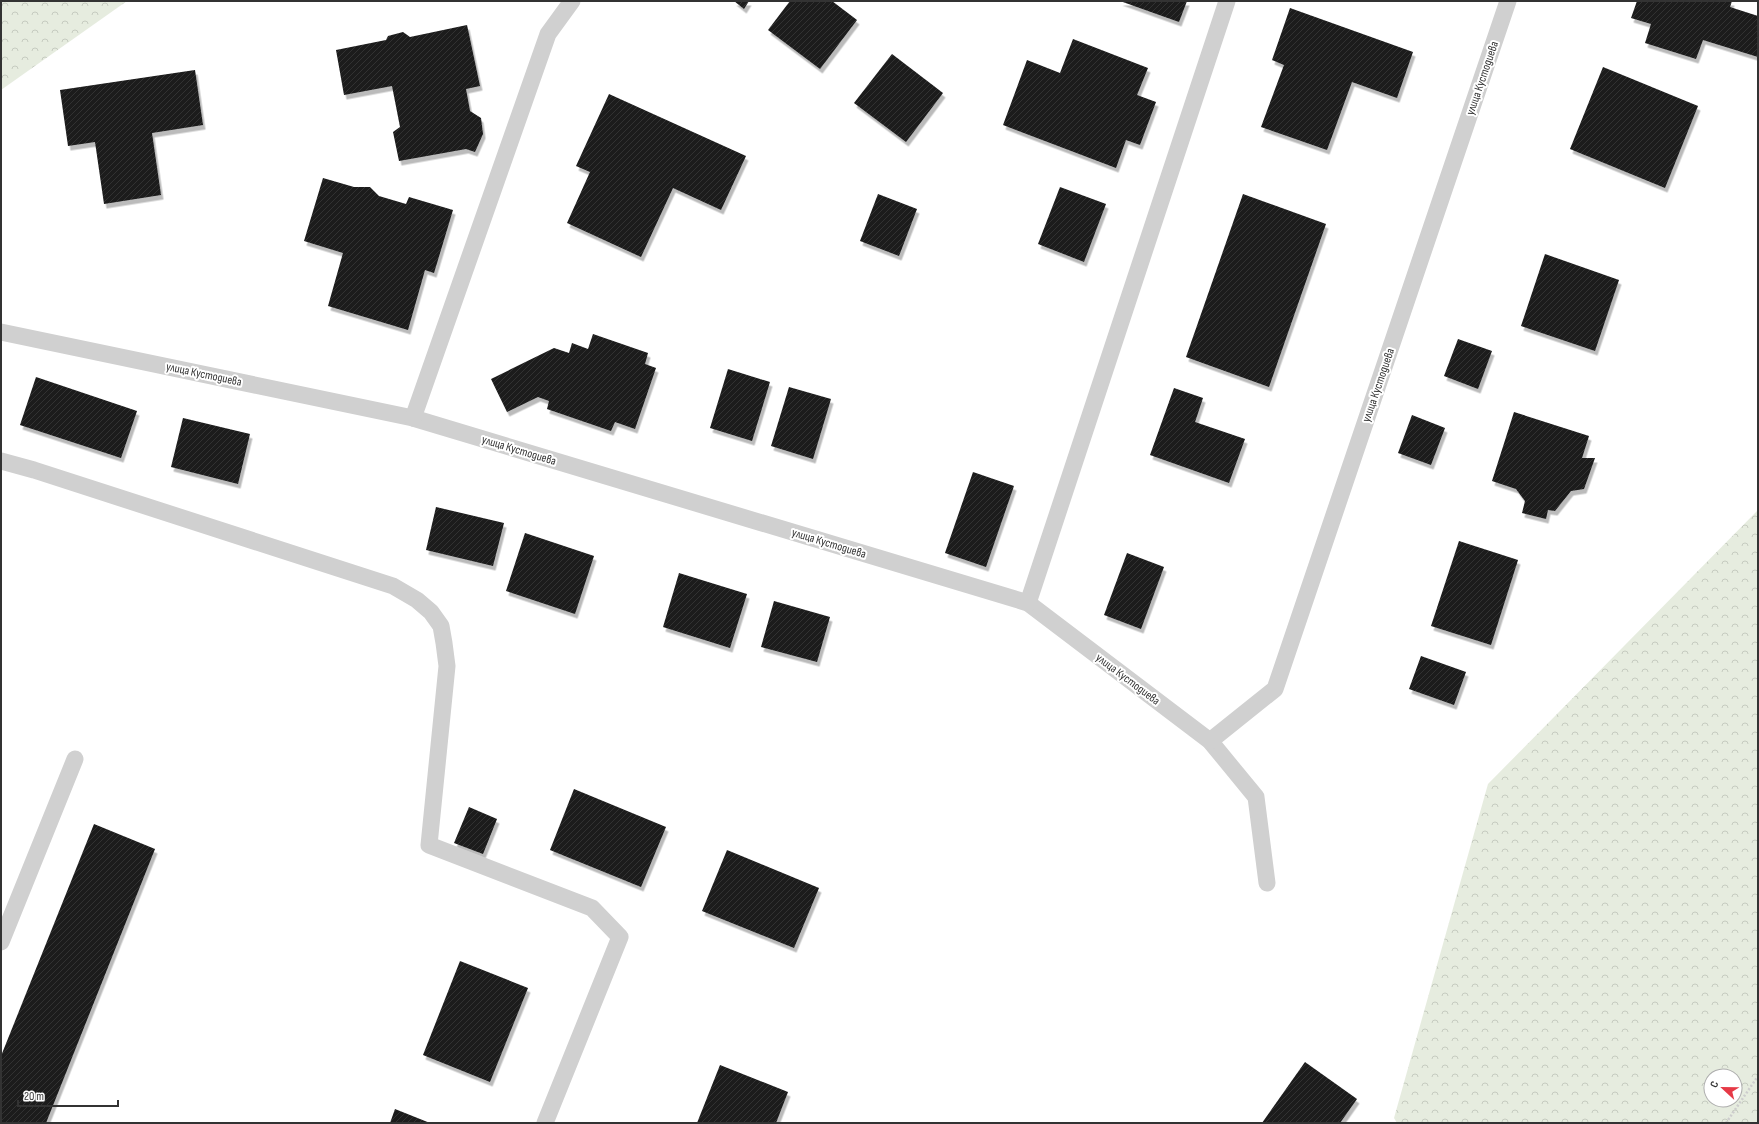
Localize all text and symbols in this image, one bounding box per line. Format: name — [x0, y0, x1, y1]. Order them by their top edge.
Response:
street label: улица Кустодиева — [1463, 39, 1502, 117]
street label: улица Кустодиева — [1359, 346, 1398, 424]
street label: улица Кустодиева — [165, 359, 243, 390]
street label: улица Кустодиева — [480, 432, 558, 469]
street label: улица Кустодиева — [790, 525, 868, 562]
street label: улица Кустодиева — [1092, 650, 1163, 709]
north arrow — [1703, 1068, 1743, 1108]
text: С — [1707, 1079, 1721, 1089]
scale bar — [18, 1082, 118, 1108]
text: 20 m — [24, 1089, 44, 1104]

